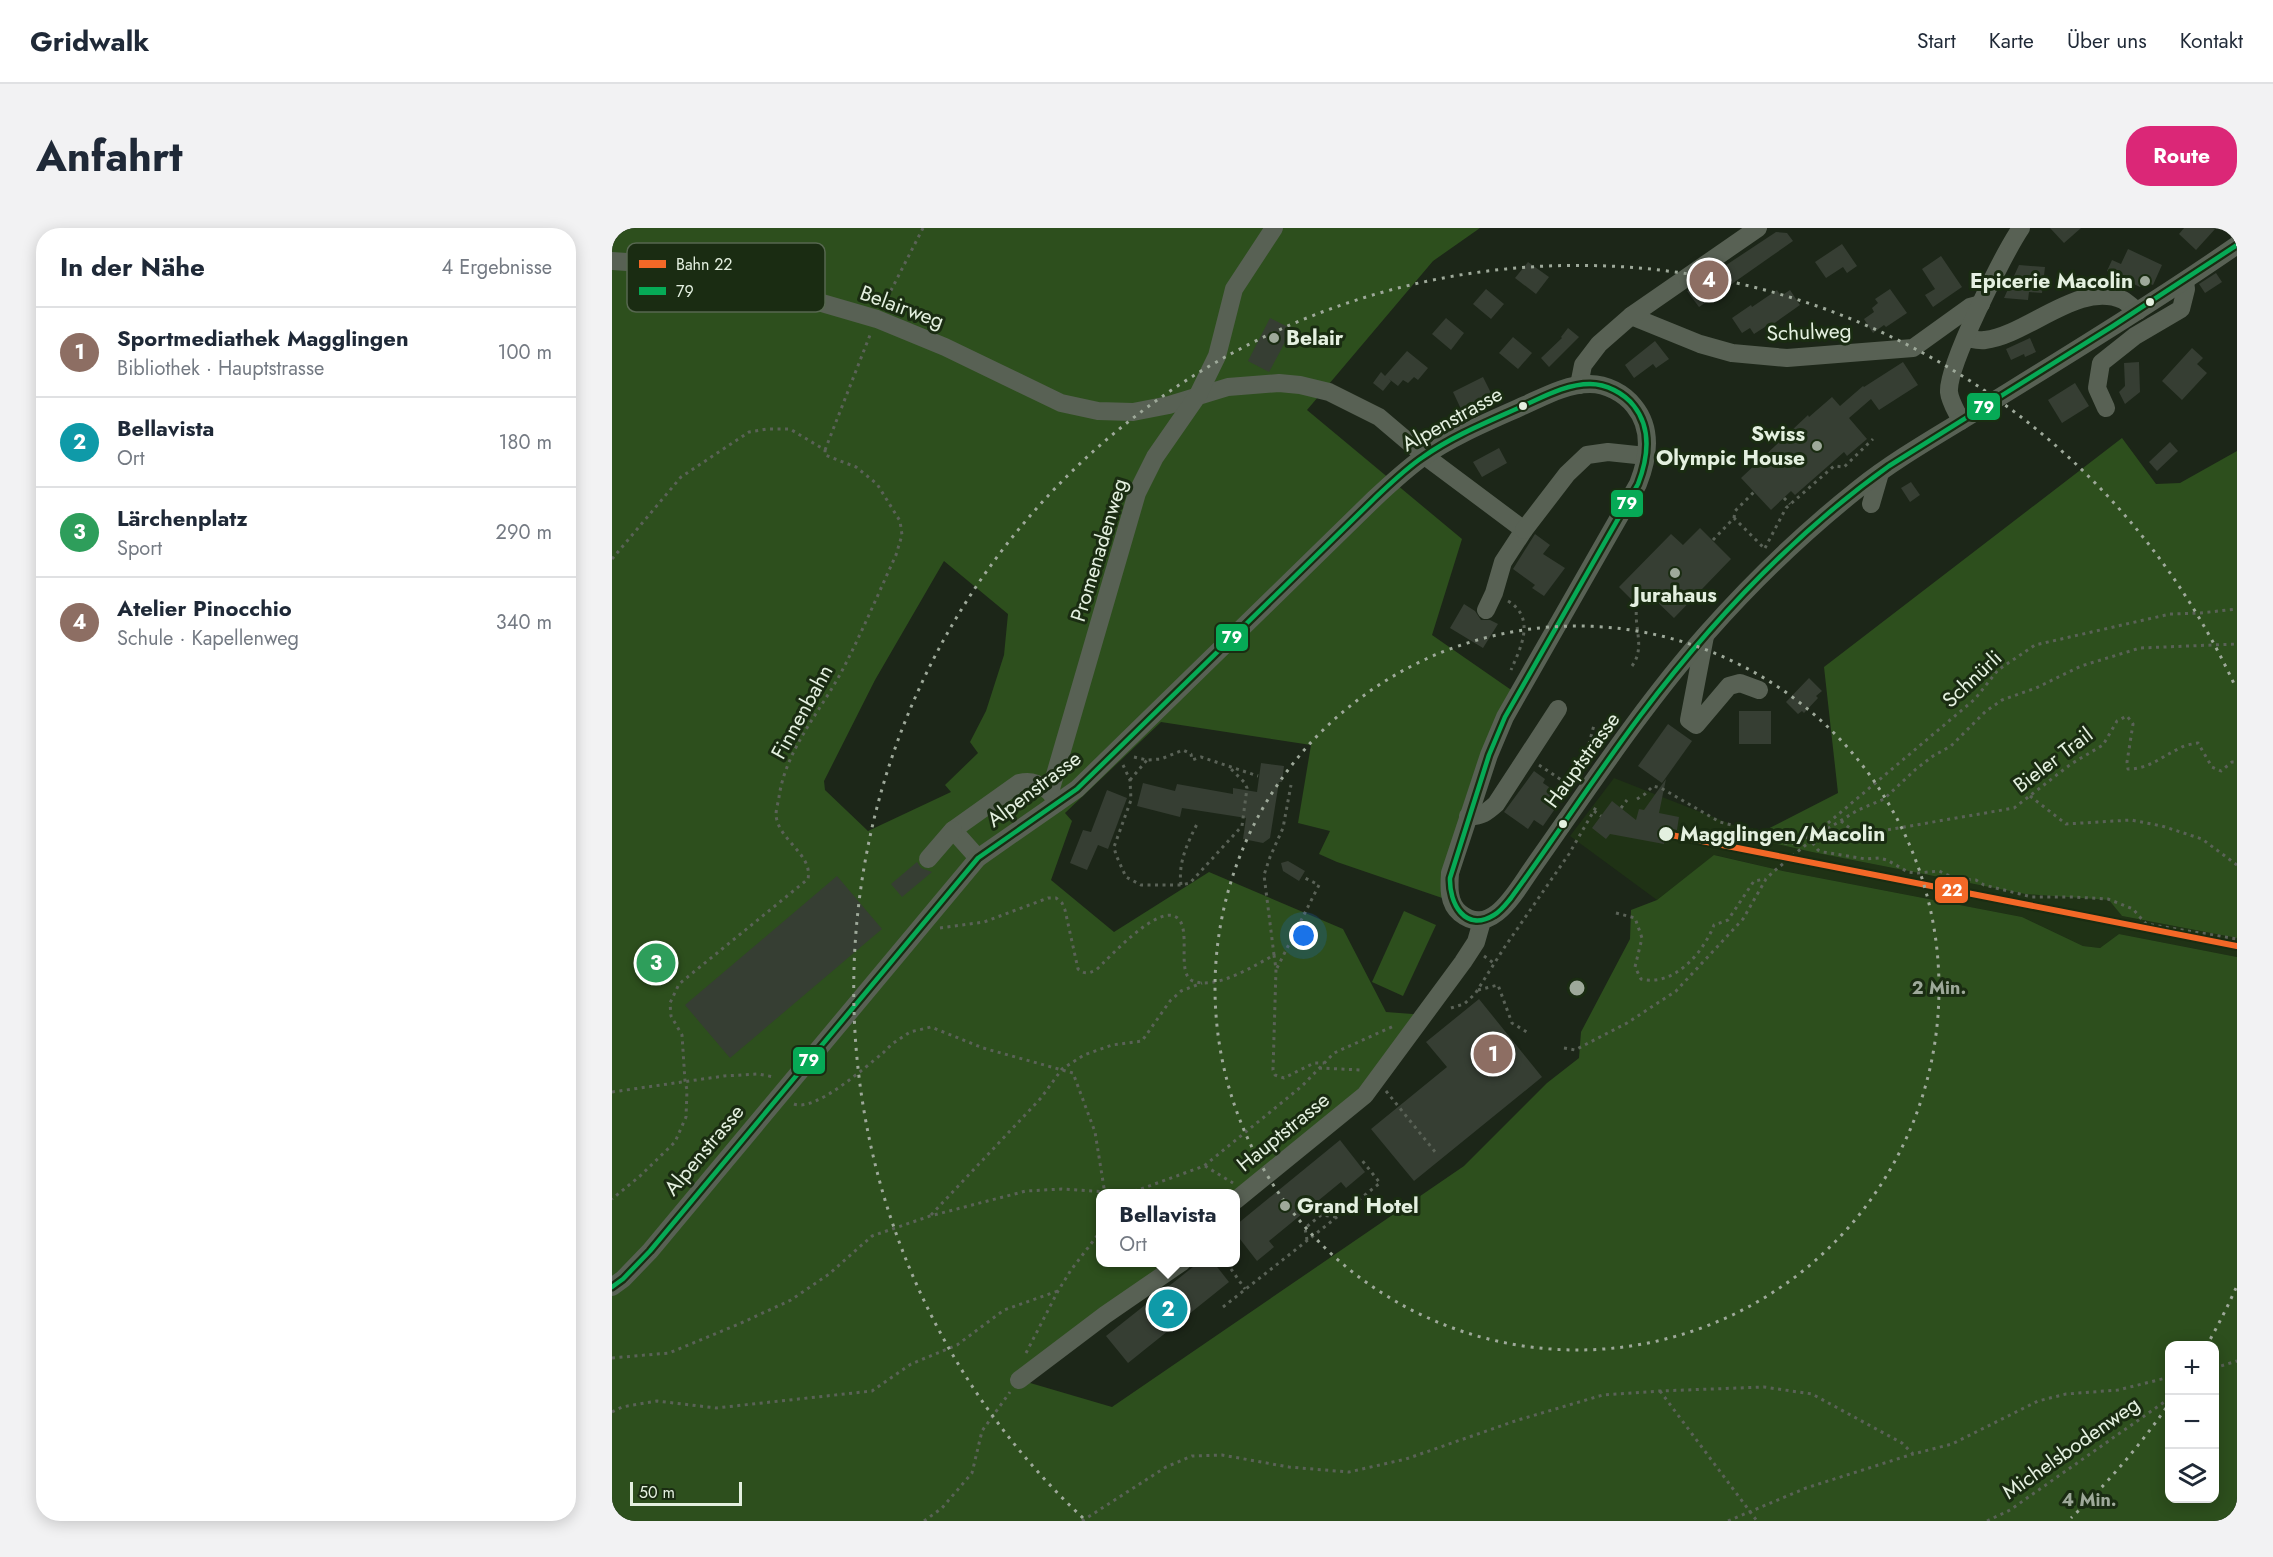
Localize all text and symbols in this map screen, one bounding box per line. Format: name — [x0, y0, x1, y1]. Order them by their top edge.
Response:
text: Gridwalk — [30, 21, 149, 62]
text: Start — [1917, 26, 1956, 56]
text: Karte — [1989, 26, 2034, 56]
text: Über uns — [2067, 26, 2147, 56]
text: Kontakt — [2180, 26, 2243, 56]
text: Anfahrt — [36, 126, 183, 187]
button: Route — [2126, 126, 2237, 186]
legend — [627, 243, 825, 312]
text: In der Nähe — [60, 248, 205, 286]
text: 4 Ergebnisse — [442, 253, 552, 282]
text: Bahn 22 — [676, 253, 732, 276]
pin: 4 — [1690, 257, 1728, 302]
place label: Epicerie Macolin — [1970, 266, 2133, 296]
marker: Epicerie Macolin — [2138, 274, 2152, 288]
street label: Belairweg — [856, 278, 948, 336]
text: 79 — [676, 280, 694, 303]
unlabelled marker — [2144, 296, 2156, 308]
street label: Schulweg — [1766, 316, 1852, 348]
text: Sportmediathek Magglingen — [117, 322, 409, 354]
place label: Belair — [1286, 323, 1344, 353]
marker: Belair — [1267, 331, 1281, 345]
text: 1 — [74, 338, 85, 367]
text: 100 m — [497, 338, 552, 367]
text: Bibliothek · Hauptstrasse — [117, 354, 324, 383]
street label: Alpenstrasse — [1396, 379, 1508, 459]
line badge: 79 — [1966, 392, 2001, 421]
text: 79 — [1974, 396, 1994, 419]
unlabelled marker — [1517, 400, 1529, 412]
text: Bellavista — [117, 412, 214, 444]
place label: Swiss Olympic House — [1656, 419, 1805, 473]
text: 2 — [73, 428, 86, 457]
text: 180 m — [498, 428, 552, 457]
marker: Swiss Olympic House — [1810, 439, 1824, 453]
text: Ort — [117, 444, 144, 473]
street label: Promenadenweg — [1063, 475, 1135, 625]
line badge: 79 — [1610, 489, 1644, 518]
text: 79 — [1617, 492, 1637, 515]
text: Lärchenplatz — [117, 502, 248, 534]
text: 3 — [73, 518, 86, 547]
text: 290 m — [496, 518, 552, 547]
text: Sport — [117, 534, 162, 563]
marker: Jurahaus — [1668, 566, 1682, 580]
place label: Jurahaus — [1629, 580, 1717, 610]
text: Atelier Pinocchio — [117, 592, 292, 624]
text: 4 — [73, 608, 86, 637]
text: 340 m — [496, 608, 552, 637]
line badge: 79 — [1215, 623, 1249, 652]
text: Schule · Kapellenweg — [117, 624, 299, 653]
text: 79 — [1222, 626, 1242, 649]
street label: Schnürli — [1935, 643, 2009, 715]
street label: Finnenbahn — [764, 659, 840, 765]
street label: Hauptstrasse — [1537, 706, 1627, 814]
street label: Bieler Trail — [2007, 720, 2099, 800]
street label: Alpenstrasse — [981, 743, 1088, 834]
unlabelled marker — [1557, 818, 1569, 830]
place label: Magglingen/Macolin — [1680, 819, 1885, 849]
marker: Magglingen/Macolin — [1657, 825, 1675, 843]
line badge: 22 — [1934, 876, 1969, 904]
text: 22 — [1942, 879, 1963, 902]
your location — [1289, 921, 1318, 950]
pin: 3 — [636, 940, 675, 986]
text: 2 Min. — [1912, 975, 1966, 1001]
centre of rings — [1567, 978, 1587, 998]
pin: 1 — [1474, 1032, 1512, 1076]
line badge: 79 — [792, 1046, 826, 1075]
text: 79 — [799, 1049, 819, 1072]
street label: Hauptstrasse — [1230, 1085, 1336, 1179]
street label: Alpenstrasse — [657, 1098, 751, 1202]
popup — [1096, 1189, 1240, 1267]
place label: Grand Hotel — [1297, 1191, 1419, 1221]
text: Bellavista — [1119, 1198, 1217, 1230]
marker: Grand Hotel — [1278, 1199, 1292, 1213]
text: Ort — [1119, 1230, 1147, 1259]
pin: 2 — [1148, 1286, 1188, 1332]
map controls — [2165, 1341, 2219, 1503]
button: + — [2165, 1341, 2219, 1395]
street label: Michelsbodenweg — [1996, 1389, 2146, 1507]
button: − — [2165, 1395, 2219, 1449]
button: layers — [2165, 1449, 2219, 1503]
scale bar — [630, 1479, 742, 1506]
text: 50 m — [639, 1481, 675, 1504]
text: 4 Min. — [2061, 1487, 2117, 1513]

